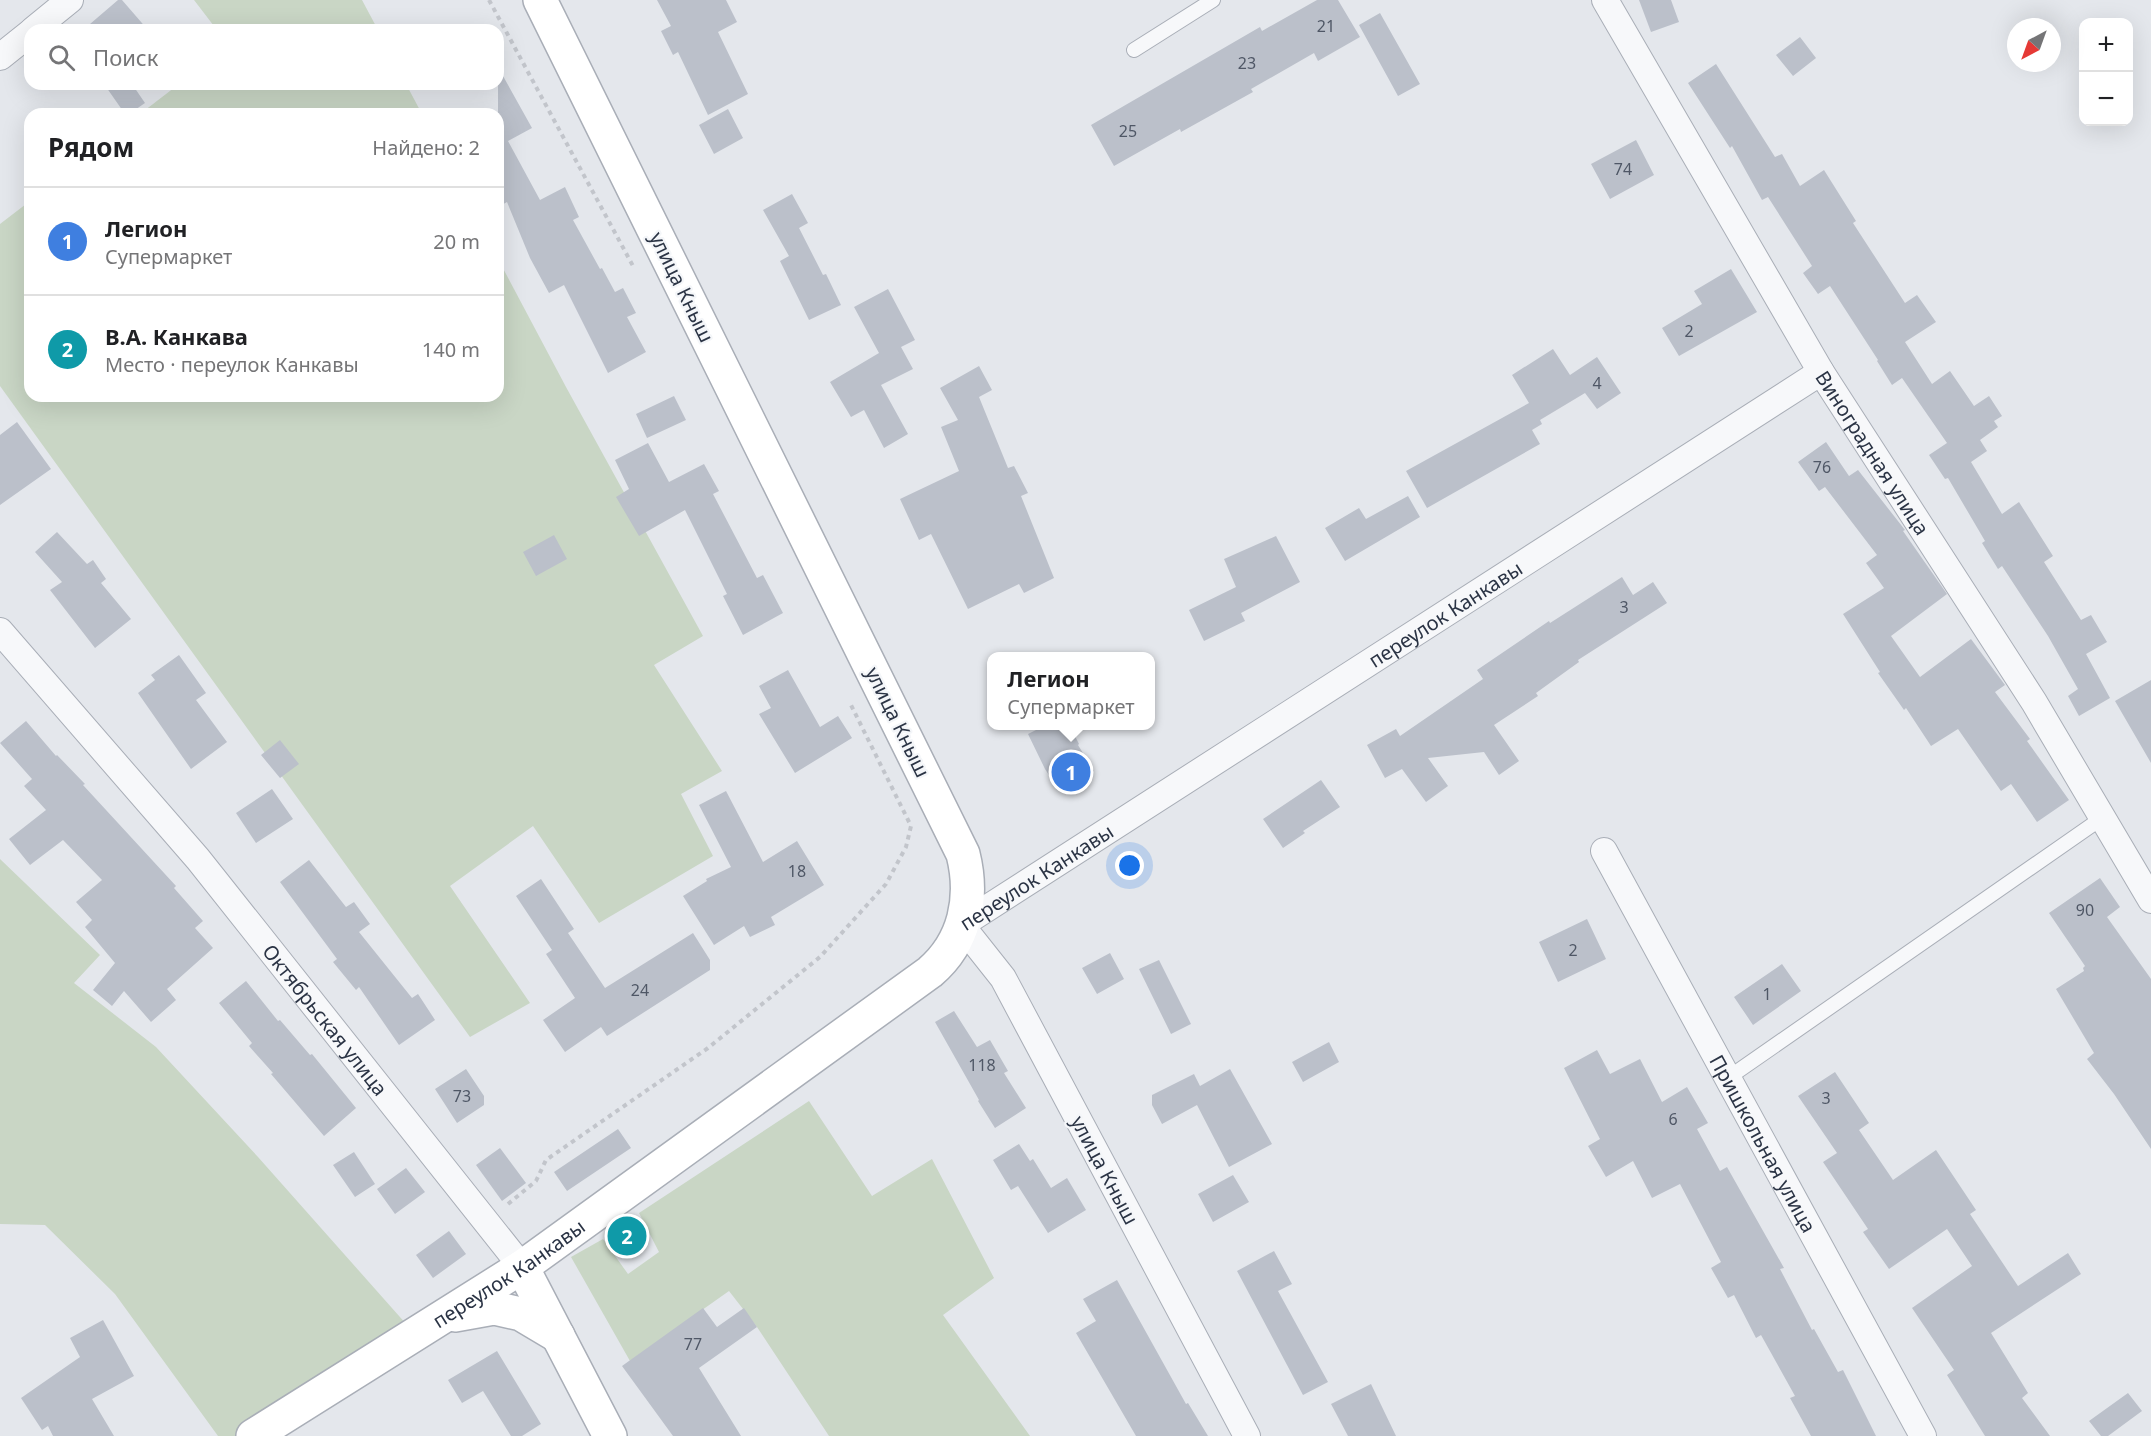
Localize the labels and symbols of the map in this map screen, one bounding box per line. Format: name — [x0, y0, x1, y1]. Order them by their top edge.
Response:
house number: 21 — [1317, 15, 1335, 37]
north arrow — [2007, 18, 2061, 72]
house number: 23 — [1238, 52, 1256, 74]
house number: 25 — [1119, 120, 1137, 142]
house number: 74 — [1614, 158, 1632, 180]
street label: улица Кныш — [644, 227, 720, 347]
house number: 2 — [1684, 320, 1694, 342]
street label: Виноградная улица — [1810, 365, 1936, 540]
house number: 4 — [1592, 372, 1602, 394]
house number: 76 — [1813, 456, 1831, 478]
street label: переулок Канкавы — [1363, 554, 1527, 673]
house number: 3 — [1619, 596, 1629, 618]
street label: улица Кныш — [860, 662, 936, 782]
pin: 1 — [1052, 750, 1090, 794]
street label: переулок Канкавы — [954, 817, 1118, 936]
your location — [1115, 851, 1144, 880]
house number: 18 — [788, 860, 806, 882]
house number: 90 — [2076, 899, 2094, 921]
street label: Октябрьская улица — [257, 938, 394, 1101]
house number: 2 — [1568, 939, 1578, 961]
house number: 24 — [631, 979, 649, 1001]
house number: 1 — [1762, 983, 1772, 1005]
street label: Пришкольная улица — [1704, 1050, 1823, 1237]
house number: 118 — [968, 1054, 996, 1076]
house number: 73 — [453, 1085, 471, 1107]
house number: 3 — [1821, 1087, 1831, 1109]
house number: 6 — [1668, 1108, 1678, 1130]
street label: улица Кныш — [1065, 1111, 1145, 1229]
street label: переулок Канкавы — [427, 1213, 590, 1334]
pin: 2 — [608, 1214, 646, 1258]
house number: 77 — [684, 1333, 702, 1355]

